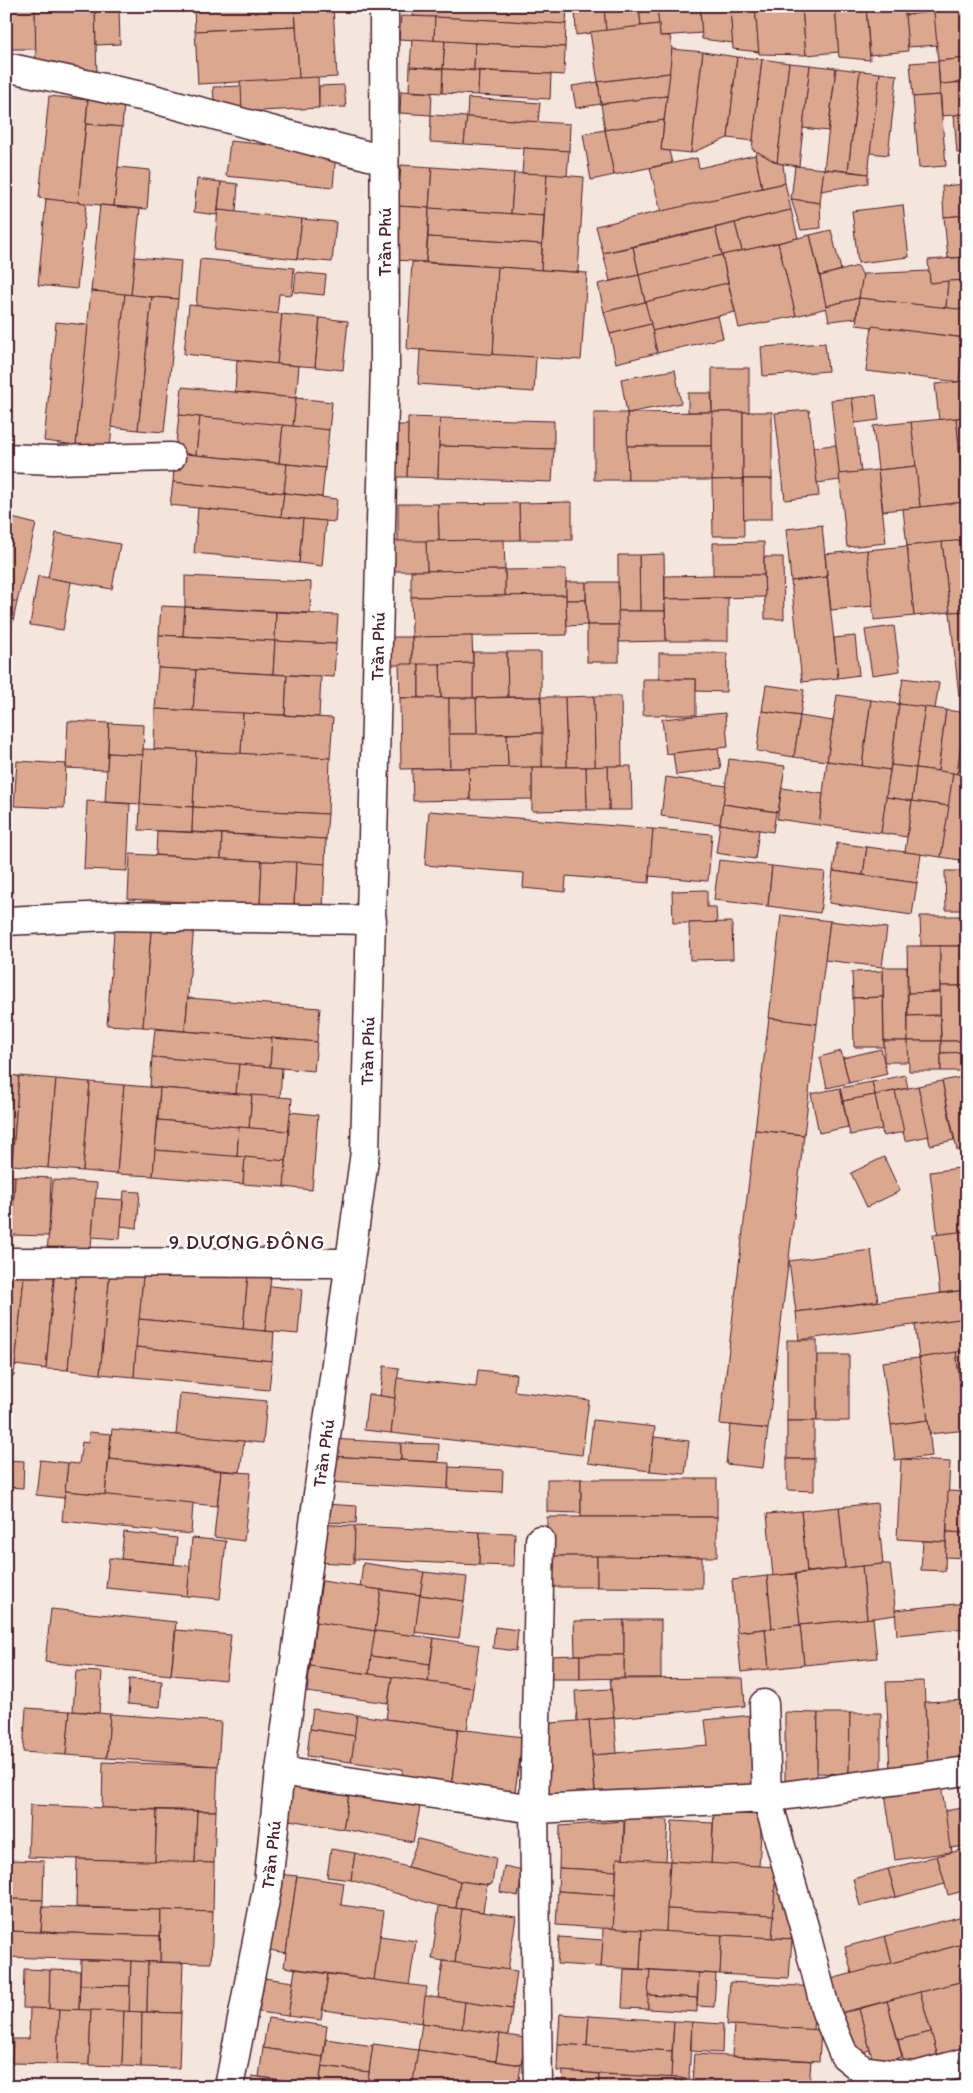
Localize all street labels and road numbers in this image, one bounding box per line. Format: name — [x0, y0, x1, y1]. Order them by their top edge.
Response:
street label: Trần Phú — [374, 207, 396, 276]
street label: Trần Phú — [366, 611, 390, 681]
street label: Trần Phú — [356, 1016, 379, 1086]
street label: Trần Phú — [308, 1418, 339, 1489]
street label: Trần Phú — [256, 1819, 286, 1891]

